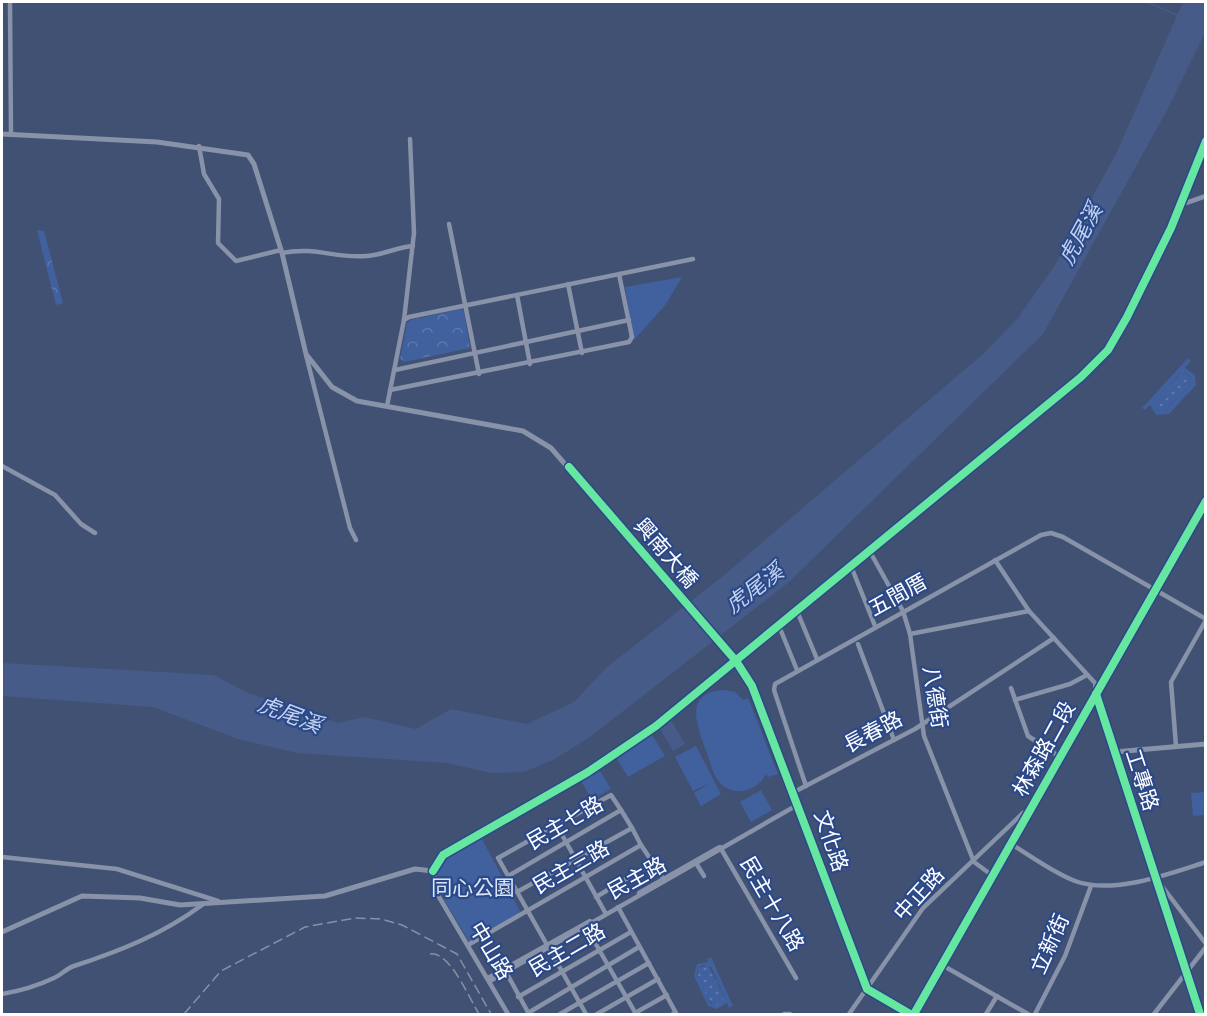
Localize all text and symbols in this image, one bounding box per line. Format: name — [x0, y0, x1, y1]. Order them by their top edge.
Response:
water label: 虎尾溪 — [1054, 197, 1109, 269]
street label: 興南大橋 — [629, 513, 703, 593]
water label: 虎尾溪 — [720, 557, 791, 618]
street label: 五間厝 — [865, 569, 931, 621]
street label: 八德街 — [918, 664, 952, 730]
water label: 虎尾溪 — [255, 691, 328, 739]
street label: 林森路二段 — [1008, 697, 1080, 801]
street label: 長春路 — [840, 707, 906, 757]
street label: 工專路 — [1121, 746, 1163, 814]
street label: 民主七路 — [523, 792, 607, 854]
street label: 文化路 — [809, 807, 853, 875]
street label: 民主三路 — [529, 836, 613, 898]
street label: 民主路 — [604, 852, 670, 904]
street label: 民主十八路 — [735, 853, 809, 955]
street label: 中正路 — [889, 863, 949, 925]
park label: 同心公園 — [431, 876, 515, 900]
street label: 立新街 — [1026, 910, 1074, 978]
street label: 中山路 — [464, 918, 518, 984]
street label: 民主二路 — [525, 919, 609, 981]

